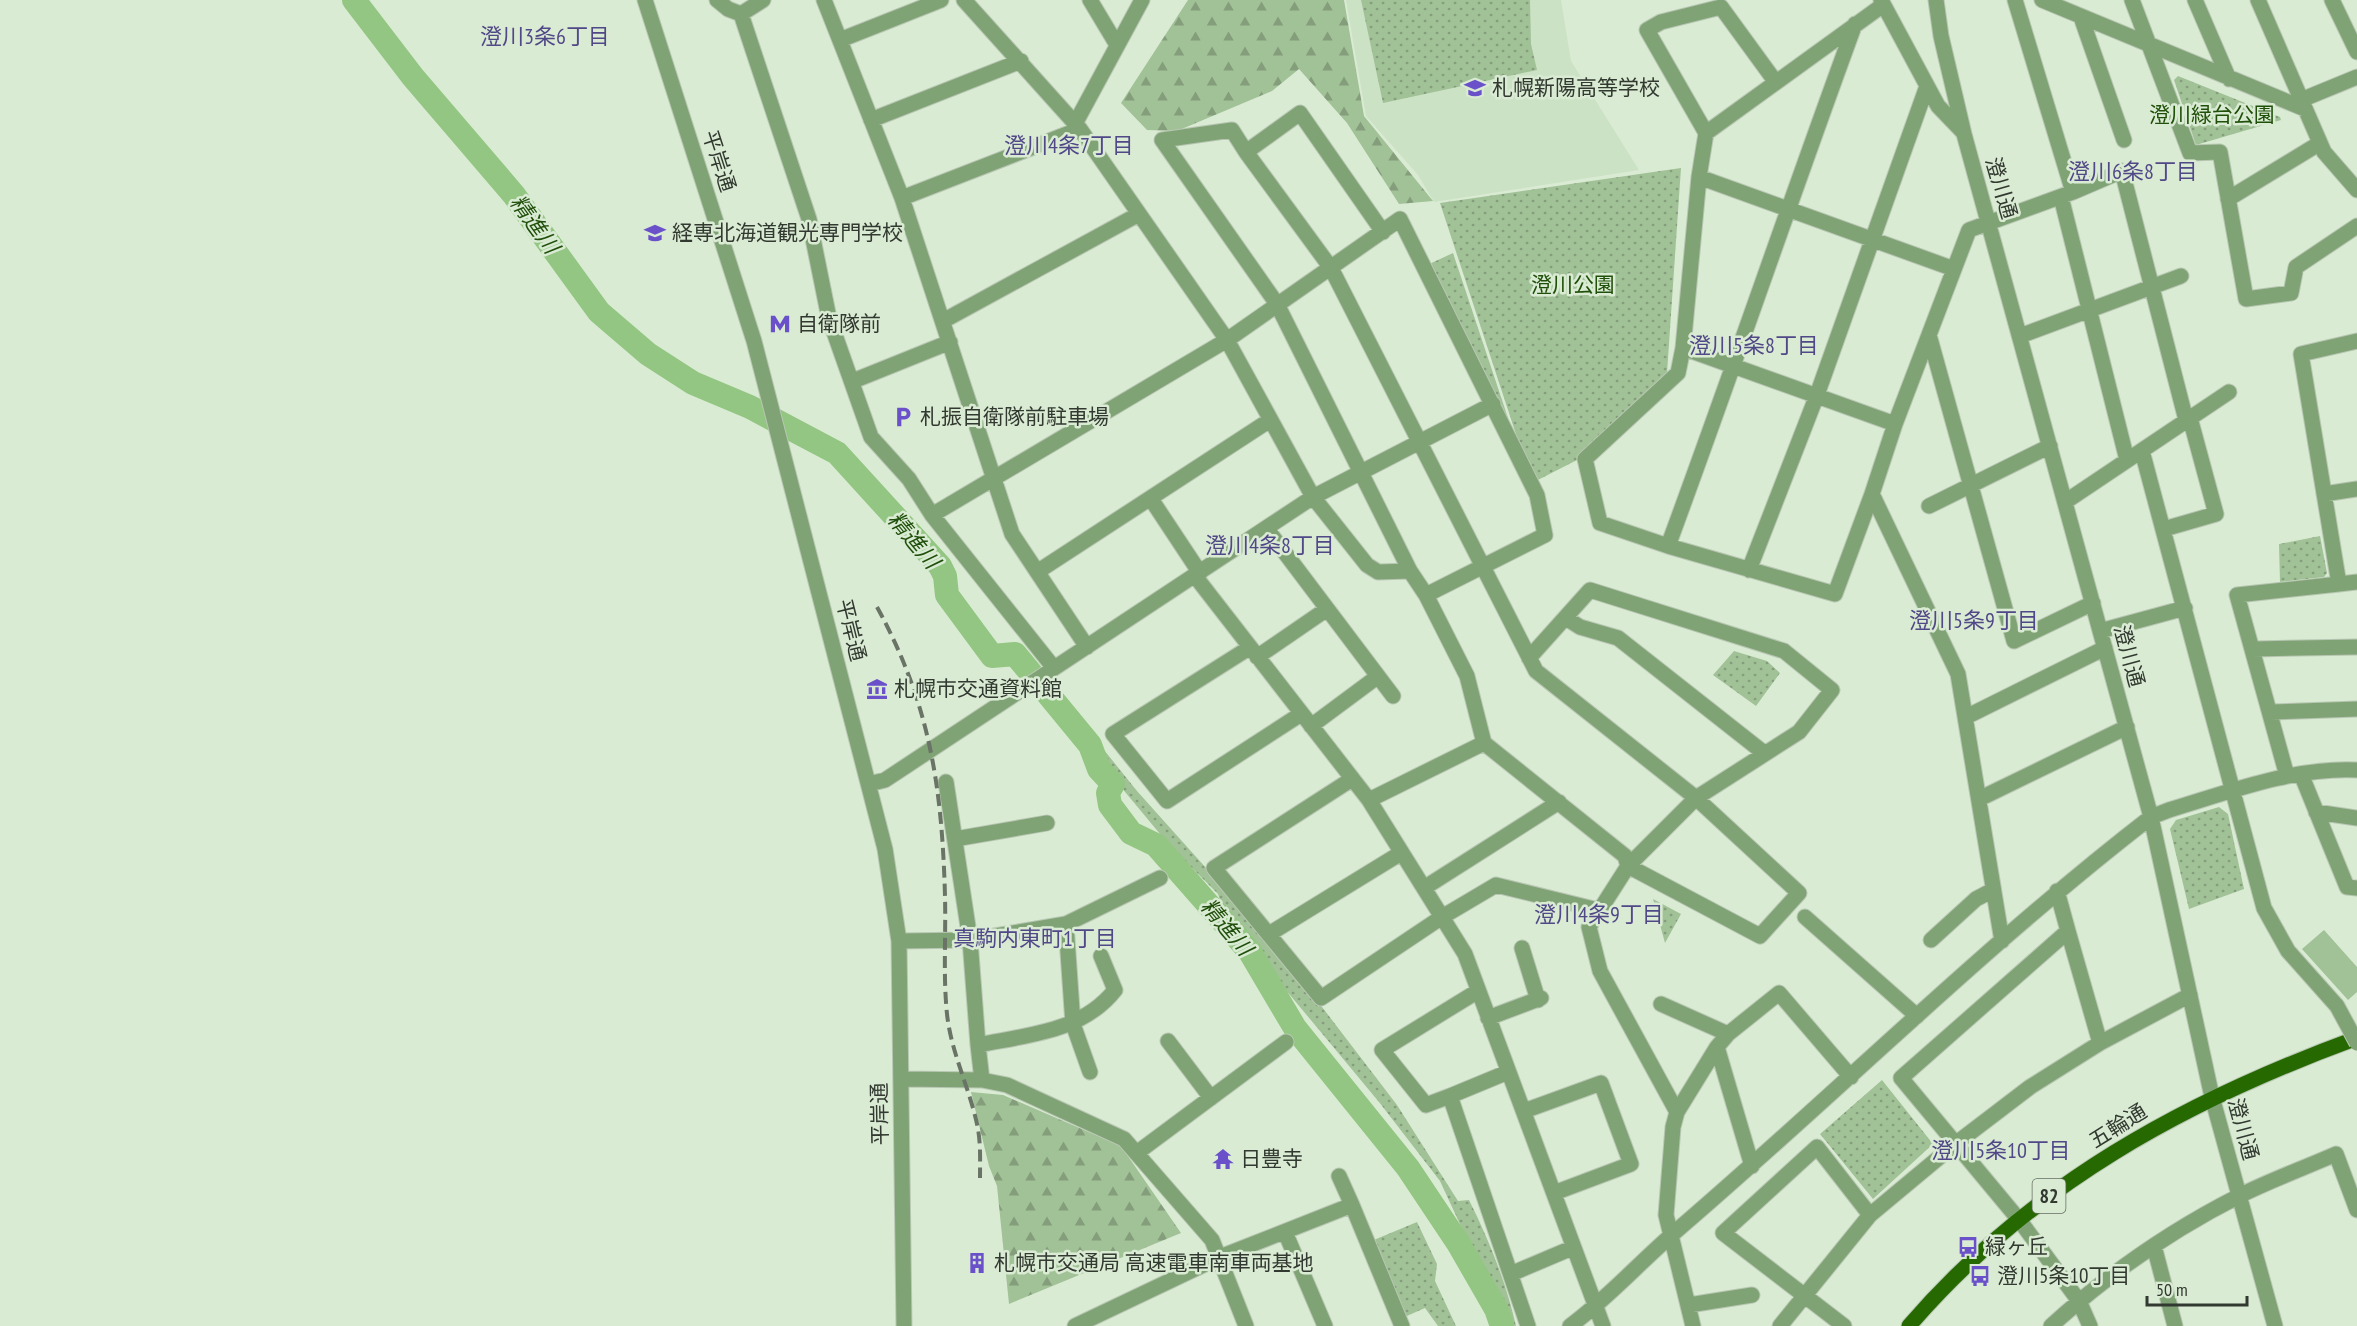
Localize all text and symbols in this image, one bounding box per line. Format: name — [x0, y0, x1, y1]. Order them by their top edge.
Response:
district label: 澄川3条6丁目 — [480, 22, 610, 50]
place label: 札幌新陽高等学校 — [1492, 74, 1660, 101]
school or university icon: 札幌新陽高等学校 — [1463, 76, 1487, 100]
park label: 澄川緑台公園 — [2149, 101, 2275, 128]
street label: 平岸通 — [697, 127, 742, 195]
district label: 澄川4条7丁目 — [1004, 131, 1134, 159]
street label: 澄川通 — [1980, 154, 2023, 222]
district label: 澄川6条8丁目 — [2068, 157, 2198, 185]
water label: 精進川 — [504, 189, 567, 261]
place label: 経専北海道観光専門学校 — [672, 219, 903, 246]
school or university icon: 経専北海道観光専門学校 — [643, 221, 667, 245]
park label: 澄川公園 — [1531, 271, 1615, 298]
place label: 自衛隊前 — [797, 310, 881, 337]
metro station icon: 自衛隊前 — [768, 312, 792, 336]
district label: 澄川5条8丁目 — [1689, 331, 1819, 359]
place label: 札振自衛隊前駐車場 — [920, 403, 1109, 430]
parking icon: 札振自衛隊前駐車場 — [891, 405, 915, 429]
water label: 精進川 — [882, 506, 947, 576]
district label: 澄川4条8丁目 — [1205, 531, 1335, 559]
street label: 平岸通 — [831, 596, 872, 664]
district label: 澄川5条9丁目 — [1909, 606, 2039, 634]
street label: 澄川通 — [2108, 622, 2151, 690]
place label: 札幌市交通資料館 — [894, 675, 1062, 702]
museum icon: 札幌市交通資料館 — [865, 677, 889, 701]
water label: 精進川 — [1195, 893, 1260, 963]
district label: 澄川4条9丁目 — [1534, 900, 1664, 928]
district label: 真駒内東町1丁目 — [953, 924, 1117, 952]
street label: 平岸通 — [865, 1082, 894, 1146]
street label: 澄川通 — [2222, 1095, 2265, 1163]
street label: 五輪通 — [2084, 1097, 2152, 1154]
district label: 澄川5条10丁目 — [1931, 1136, 2071, 1164]
place label: 日豊寺 — [1240, 1145, 1303, 1172]
temple icon: 日豊寺 — [1211, 1147, 1235, 1171]
road number: 82 — [2032, 1179, 2066, 1213]
place label: 緑ヶ丘 — [1985, 1233, 2048, 1260]
bus stop icon: 緑ヶ丘 — [1956, 1235, 1980, 1259]
place label: 札幌市交通局 高速電車南車両基地 — [994, 1249, 1313, 1276]
building icon: 札幌市交通局 高速電車南車両基地 — [965, 1251, 989, 1275]
place label: 澄川5条10丁目 — [1997, 1262, 2130, 1289]
bus stop icon: 澄川5条10丁目 — [1968, 1264, 1992, 1288]
scale bar — [2147, 1269, 2248, 1307]
text: 50 m — [2156, 1278, 2188, 1301]

